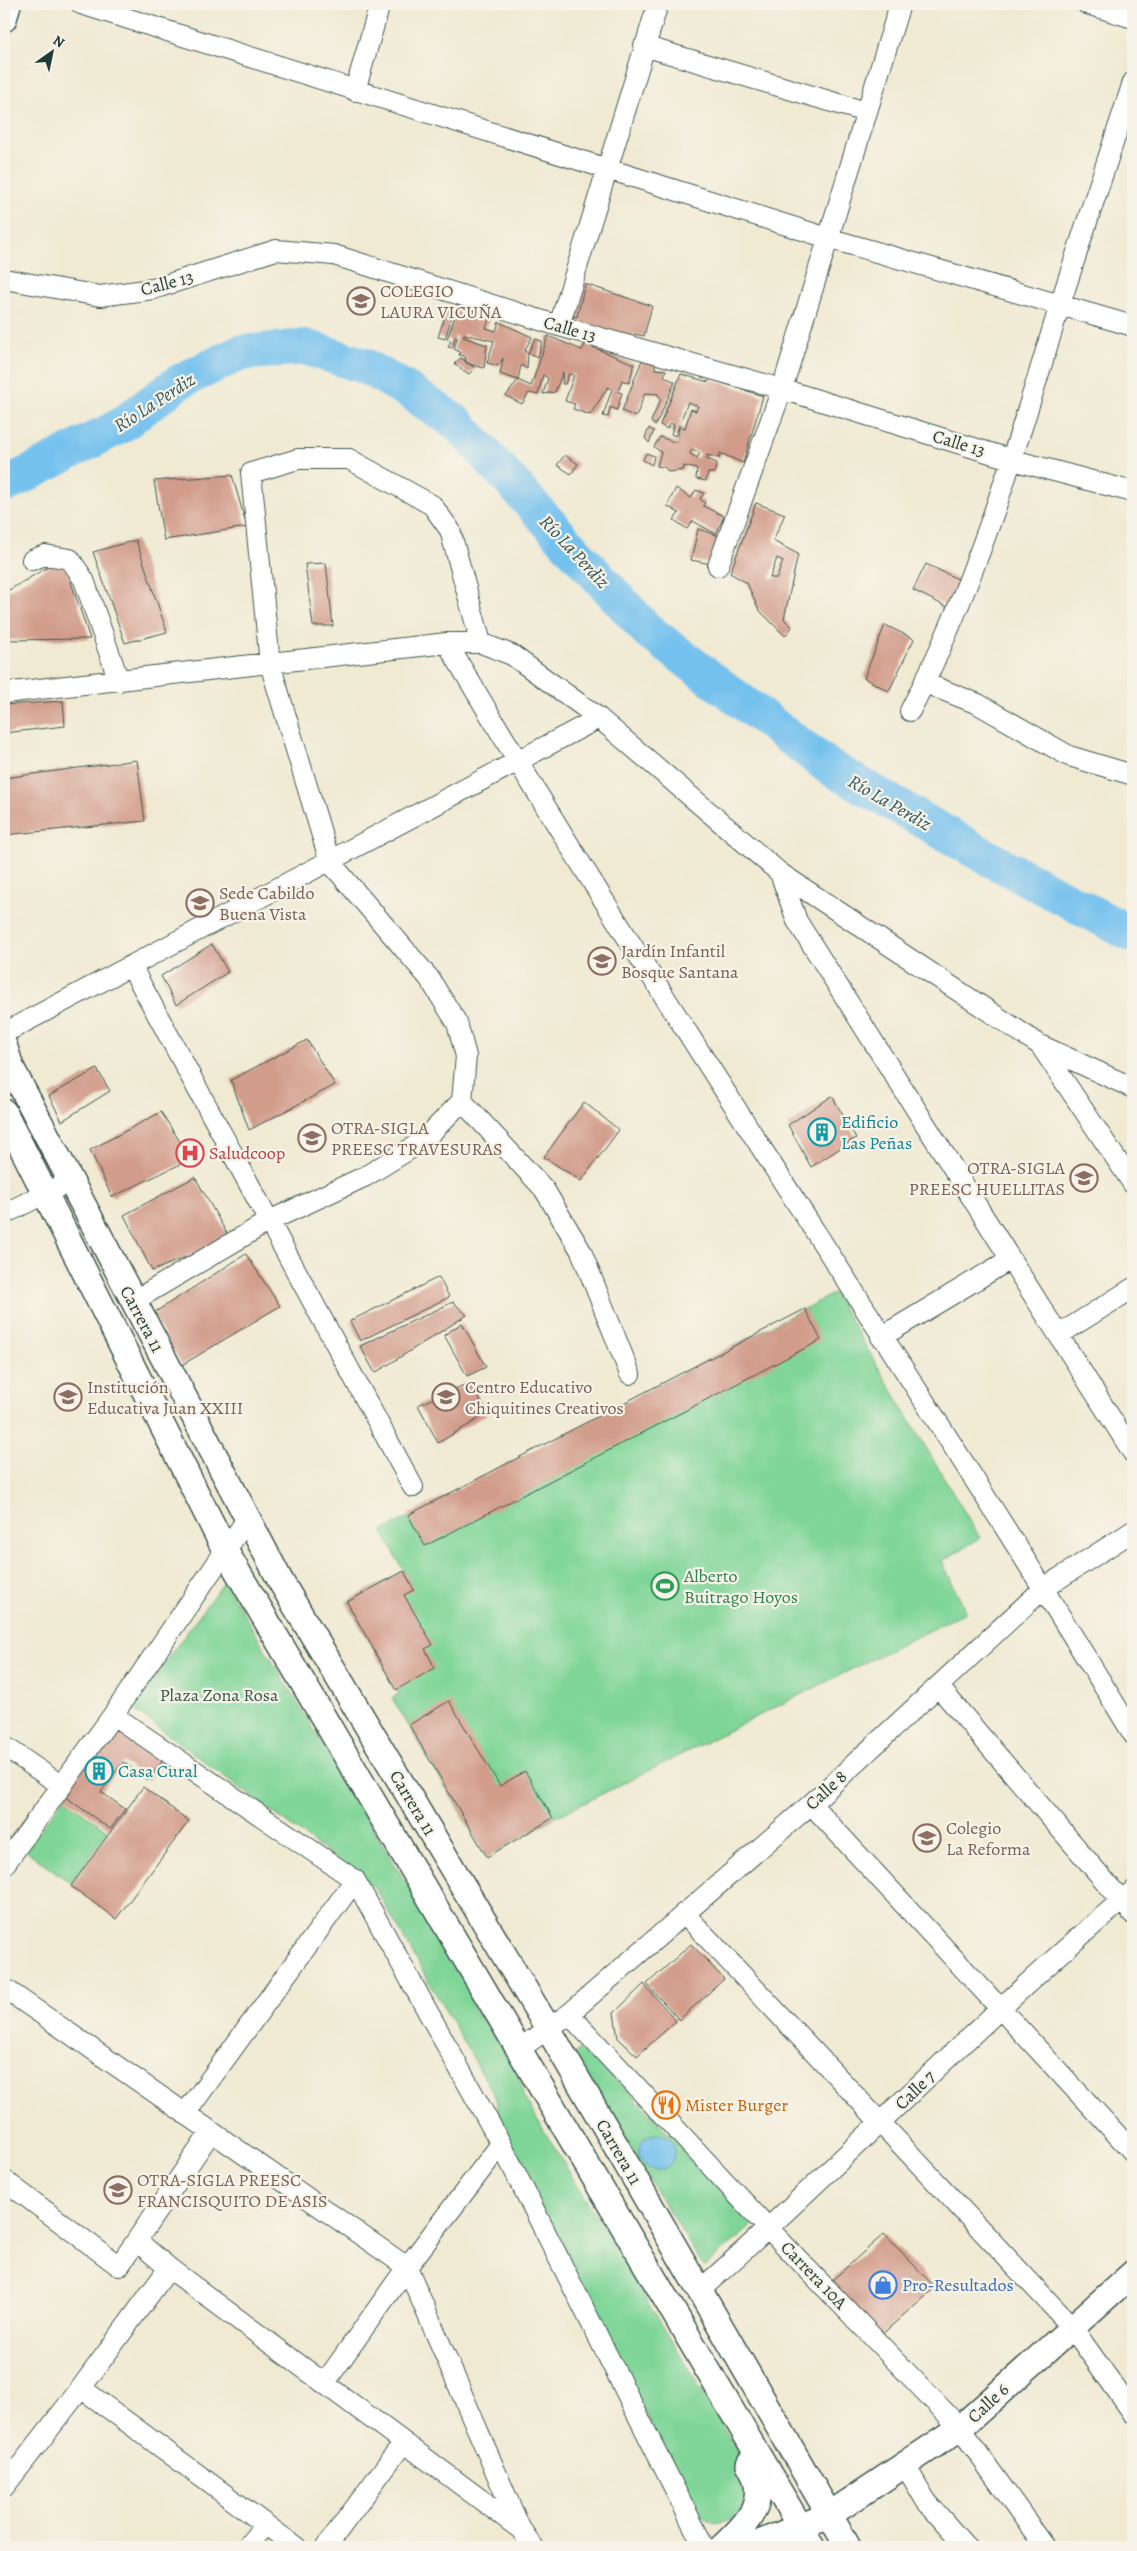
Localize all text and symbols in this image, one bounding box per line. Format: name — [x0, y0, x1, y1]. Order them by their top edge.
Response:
north arrow — [28, 28, 78, 78]
text: N — [49, 31, 68, 52]
street label: Calle 13 — [138, 264, 196, 302]
place label: COLEGIO LAURA VICUÑA — [380, 279, 502, 324]
school or university icon: COLEGIO LAURA VICUÑA — [346, 286, 376, 316]
street label: Calle 13 — [541, 310, 599, 348]
water label: Río La Perdiz — [109, 367, 200, 439]
street label: Calle 13 — [930, 424, 988, 462]
water label: Río La Perdiz — [533, 509, 615, 594]
water label: Río La Perdiz — [843, 769, 936, 837]
place label: Sede Cabildo Buena Vista — [219, 881, 314, 926]
school or university icon: Sede Cabildo Buena Vista — [185, 888, 215, 918]
place label: Jardín Infantil Bosque Santana — [621, 939, 739, 984]
school or university icon: Jardín Infantil Bosque Santana — [587, 946, 617, 976]
place label: Edificio Las Peñas — [841, 1110, 912, 1155]
place label: OTRA-SIGLA PREESC TRAVESURAS — [331, 1116, 503, 1161]
building icon: Edificio Las Peñas — [807, 1117, 837, 1147]
school or university icon: OTRA-SIGLA PREESC TRAVESURAS — [297, 1123, 327, 1153]
hospital icon: Saludcoop — [175, 1138, 205, 1168]
place label: Saludcoop — [209, 1141, 285, 1165]
place label: OTRA-SIGLA PREESC HUELLITAS — [909, 1156, 1065, 1201]
school or university icon: OTRA-SIGLA PREESC HUELLITAS — [1069, 1163, 1099, 1193]
street label: Carrera 11 — [114, 1281, 170, 1357]
place label: Institución Educativa Juan XXIII — [87, 1375, 243, 1420]
place label: Centro Educativo Chiquitines Creativos — [465, 1375, 624, 1420]
school or university icon: Institución Educativa Juan XXIII — [53, 1382, 83, 1412]
school or university icon: Centro Educativo Chiquitines Creativos — [431, 1382, 461, 1412]
place label: Alberto Buitrago Hoyos — [683, 1564, 798, 1609]
sports icon: Alberto Buitrago Hoyos — [650, 1571, 680, 1601]
park label: Plaza Zona Rosa — [160, 1683, 279, 1707]
building icon: Casa Cural — [84, 1756, 114, 1786]
place label: Casa Cural — [118, 1759, 198, 1783]
street label: Calle 8 — [800, 1765, 852, 1815]
street label: Carrera 11 — [384, 1766, 442, 1840]
place label: Colegio La Reforma — [946, 1816, 1031, 1861]
school or university icon: Colegio La Reforma — [912, 1823, 942, 1853]
street label: Calle 7 — [890, 2065, 941, 2115]
restaurant icon: Mister Burger — [651, 2090, 681, 2120]
place label: Mister Burger — [685, 2093, 788, 2117]
street label: Carrera 11 — [591, 2115, 647, 2189]
place label: OTRA-SIGLA PREESC FRANCISQUITO DE ASIS — [137, 2168, 328, 2213]
school or university icon: OTRA-SIGLA PREESC FRANCISQUITO DE ASIS — [103, 2175, 133, 2205]
street label: Carrera 10A — [775, 2236, 853, 2315]
shop icon: Pro-Resultados — [868, 2270, 898, 2300]
place label: Pro-Resultados — [902, 2273, 1014, 2297]
street label: Calle 6 — [962, 2378, 1014, 2428]

